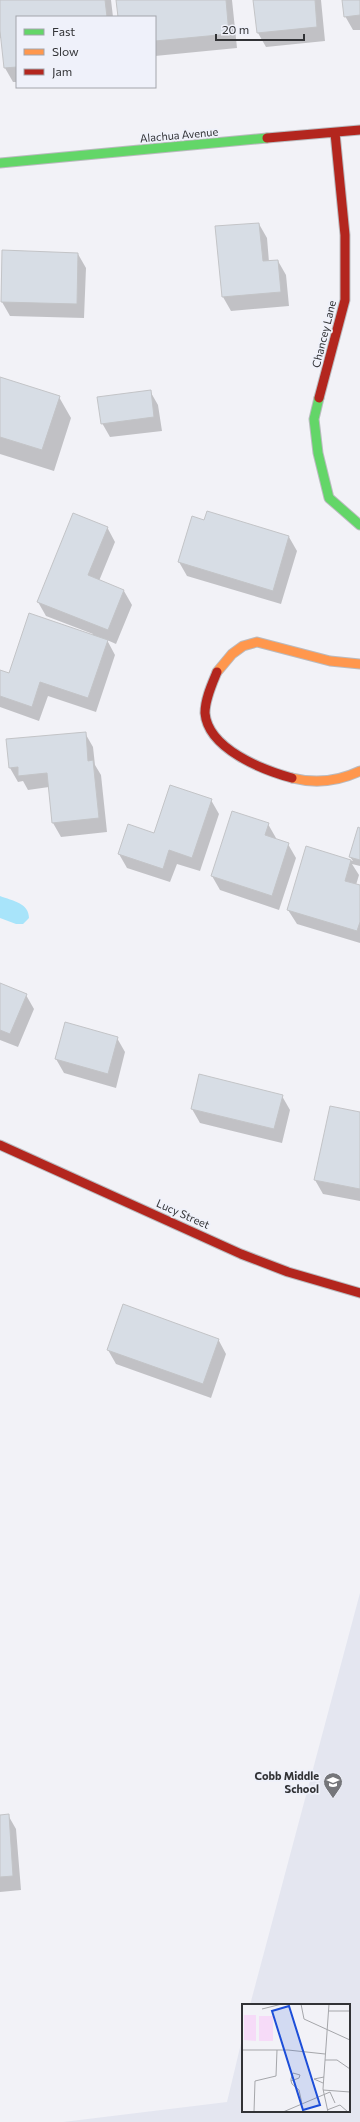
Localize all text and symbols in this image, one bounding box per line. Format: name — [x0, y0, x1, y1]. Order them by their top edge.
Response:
legend — [16, 16, 156, 88]
scale bar — [216, 16, 304, 42]
text: 20 m — [222, 22, 249, 36]
text: Fast — [52, 24, 75, 38]
text: Slow — [52, 44, 79, 58]
text: Jam — [52, 64, 72, 79]
street label: Alachua Avenue — [139, 125, 219, 144]
street label: Chancey Lane — [309, 299, 338, 369]
street label: Lucy Street — [155, 1196, 212, 1231]
place label: Cobb Middle School — [254, 1769, 319, 1795]
school or university icon: Cobb Middle School — [322, 1771, 344, 1799]
inset map — [242, 2004, 350, 2112]

